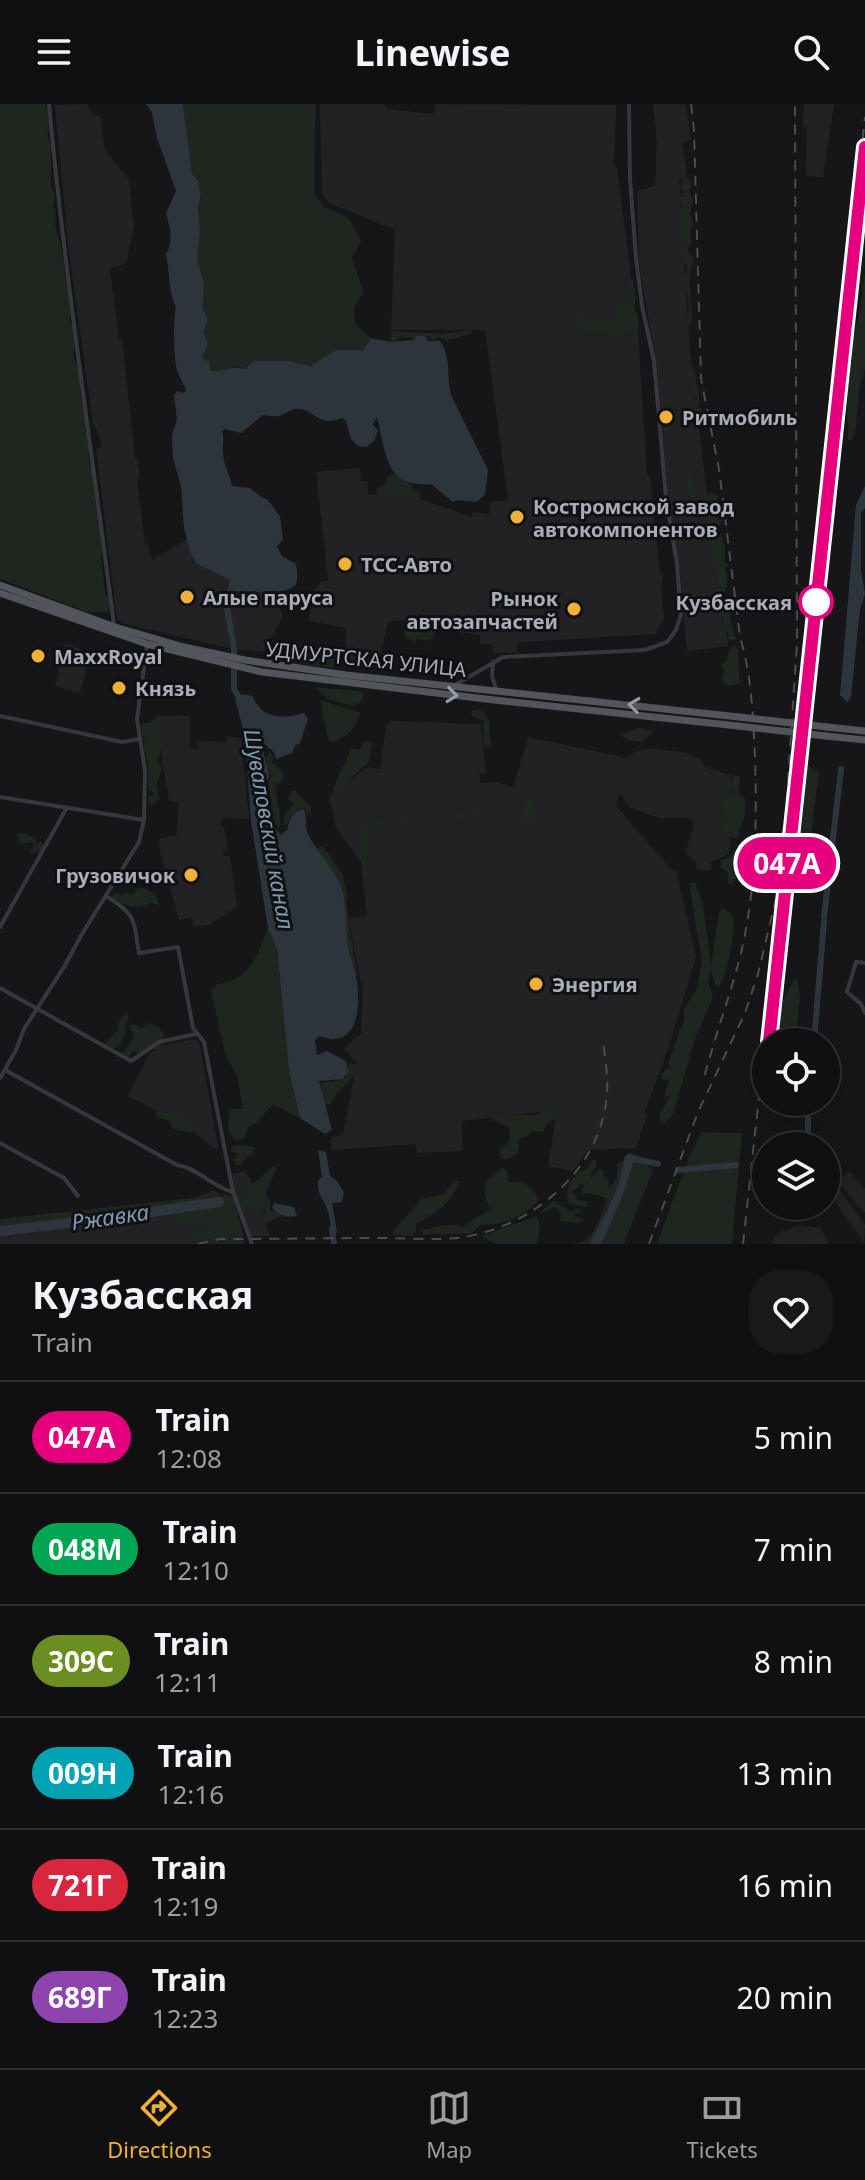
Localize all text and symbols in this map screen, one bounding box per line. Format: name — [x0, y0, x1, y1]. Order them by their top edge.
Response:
text: Linewise — [354, 28, 511, 77]
icon: menu — [32, 30, 76, 74]
icon: search — [789, 30, 833, 74]
place label: Ритмобиль — [682, 404, 798, 431]
marker: Ритмобиль — [657, 408, 675, 426]
place label: Костромской завод автокомпонентов — [533, 493, 734, 543]
marker: Костромской завод автокомпонентов — [508, 508, 526, 526]
place label: ТСС-Авто — [361, 551, 452, 578]
marker: ТСС-Авто — [336, 555, 354, 573]
place label: Алые паруса — [203, 584, 334, 611]
place label: Рынок автозапчастей — [407, 585, 559, 635]
marker: Кузбасская — [799, 585, 833, 619]
marker: Алые паруса — [178, 588, 196, 606]
place label: Кузбасская — [676, 589, 792, 616]
marker: Рынок автозапчастей — [565, 600, 583, 618]
street label: УДМУРТСКАЯ УЛИЦА — [264, 635, 468, 683]
place label: MaxxRoyal — [54, 643, 163, 670]
marker: MaxxRoyal — [29, 647, 47, 665]
place label: Князь — [135, 675, 196, 702]
marker: Князь — [110, 679, 128, 697]
one-way arrow — [446, 687, 459, 704]
one-way arrow — [627, 697, 640, 714]
water label: Шуваловский канал — [238, 726, 302, 932]
line badge: 047А — [731, 837, 843, 889]
text: 047А — [753, 844, 821, 882]
place label: Грузовичок — [55, 862, 176, 889]
marker: Грузовичок — [182, 866, 200, 884]
place label: Энергия — [552, 971, 638, 998]
marker: Энергия — [527, 975, 545, 993]
map controls — [752, 1028, 840, 1220]
button: locate — [752, 1028, 840, 1116]
button: layers — [752, 1132, 840, 1220]
water label: Ржавка — [69, 1196, 151, 1236]
text: Кузбасская — [32, 1268, 253, 1320]
button: heart — [749, 1270, 833, 1354]
text: Train — [32, 1324, 93, 1360]
text: Train — [155, 1399, 231, 1440]
text: 5 min — [754, 1417, 833, 1458]
text: 047А — [48, 1418, 115, 1456]
text: 12:08 — [155, 1440, 222, 1476]
text: Train — [162, 1511, 238, 1552]
text: 7 min — [754, 1529, 833, 1570]
text: 048М — [48, 1530, 122, 1568]
text: 12:10 — [162, 1552, 229, 1588]
text: Train — [154, 1623, 229, 1664]
text: 8 min — [754, 1641, 833, 1682]
text: 309С — [48, 1642, 114, 1680]
text: 12:11 — [154, 1664, 221, 1700]
text: Train — [158, 1735, 233, 1776]
text: 13 min — [737, 1753, 833, 1794]
text: 009Н — [48, 1754, 118, 1792]
text: 12:16 — [158, 1776, 224, 1812]
text: Train — [152, 1847, 227, 1888]
text: 16 min — [737, 1865, 833, 1906]
text: 721Г — [48, 1866, 112, 1904]
text: 12:19 — [152, 1888, 218, 1924]
text: Train — [152, 1959, 227, 2000]
text: 20 min — [737, 1977, 833, 2018]
text: 689Г — [48, 1978, 112, 2016]
text: 12:23 — [152, 2000, 218, 2036]
tab: Directions — [107, 2086, 212, 2164]
tab: Map — [426, 2086, 472, 2164]
tab: Tickets — [687, 2086, 758, 2164]

